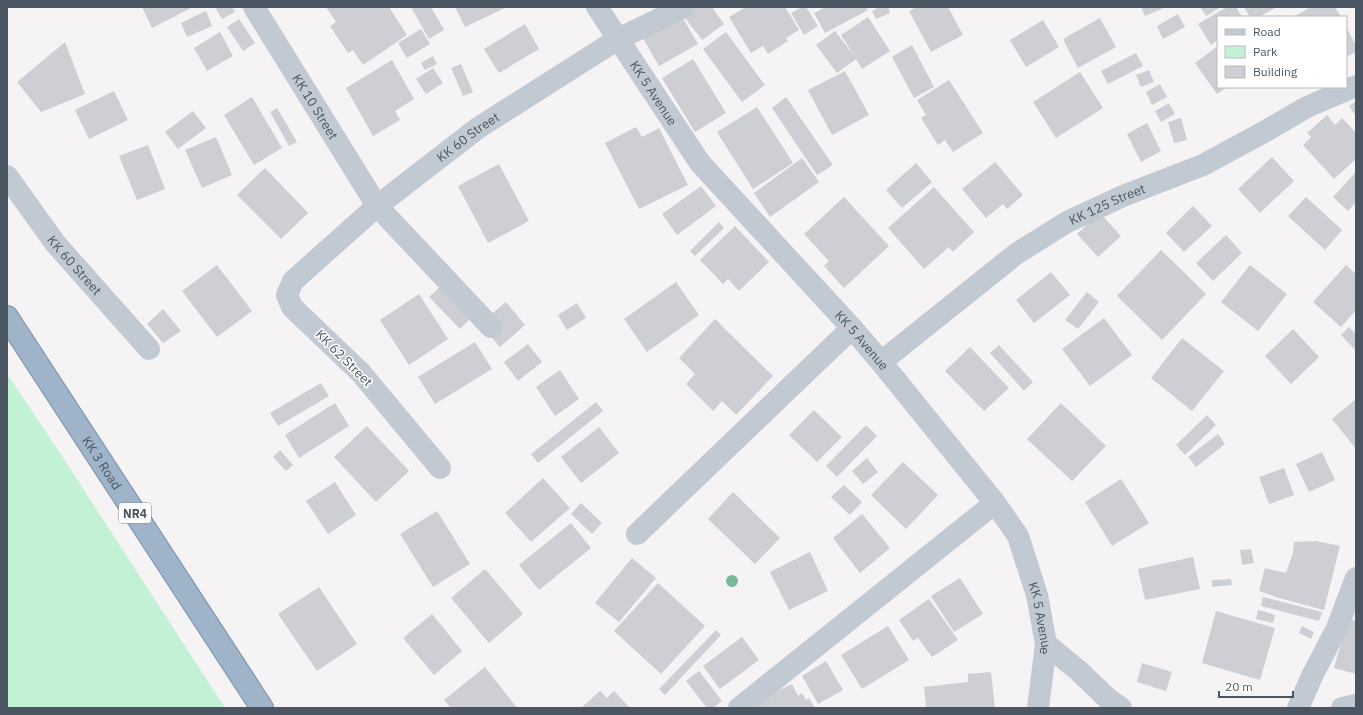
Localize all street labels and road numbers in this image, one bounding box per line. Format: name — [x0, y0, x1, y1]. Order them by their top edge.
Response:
street label: KK 5 Avenue — [626, 57, 681, 128]
street label: KK 10 Street — [289, 71, 342, 142]
street label: KK 60 Street — [433, 108, 502, 166]
street label: KK 125 Street — [1066, 180, 1148, 228]
street label: KK 60 Street — [44, 232, 106, 298]
street label: KK 5 Avenue — [831, 307, 893, 374]
street label: KK 62 Street — [312, 326, 376, 390]
street label: KK 3 Road — [78, 433, 126, 493]
road number: NR4 — [119, 503, 151, 523]
street label: KK 5 Avenue — [1025, 580, 1055, 656]

